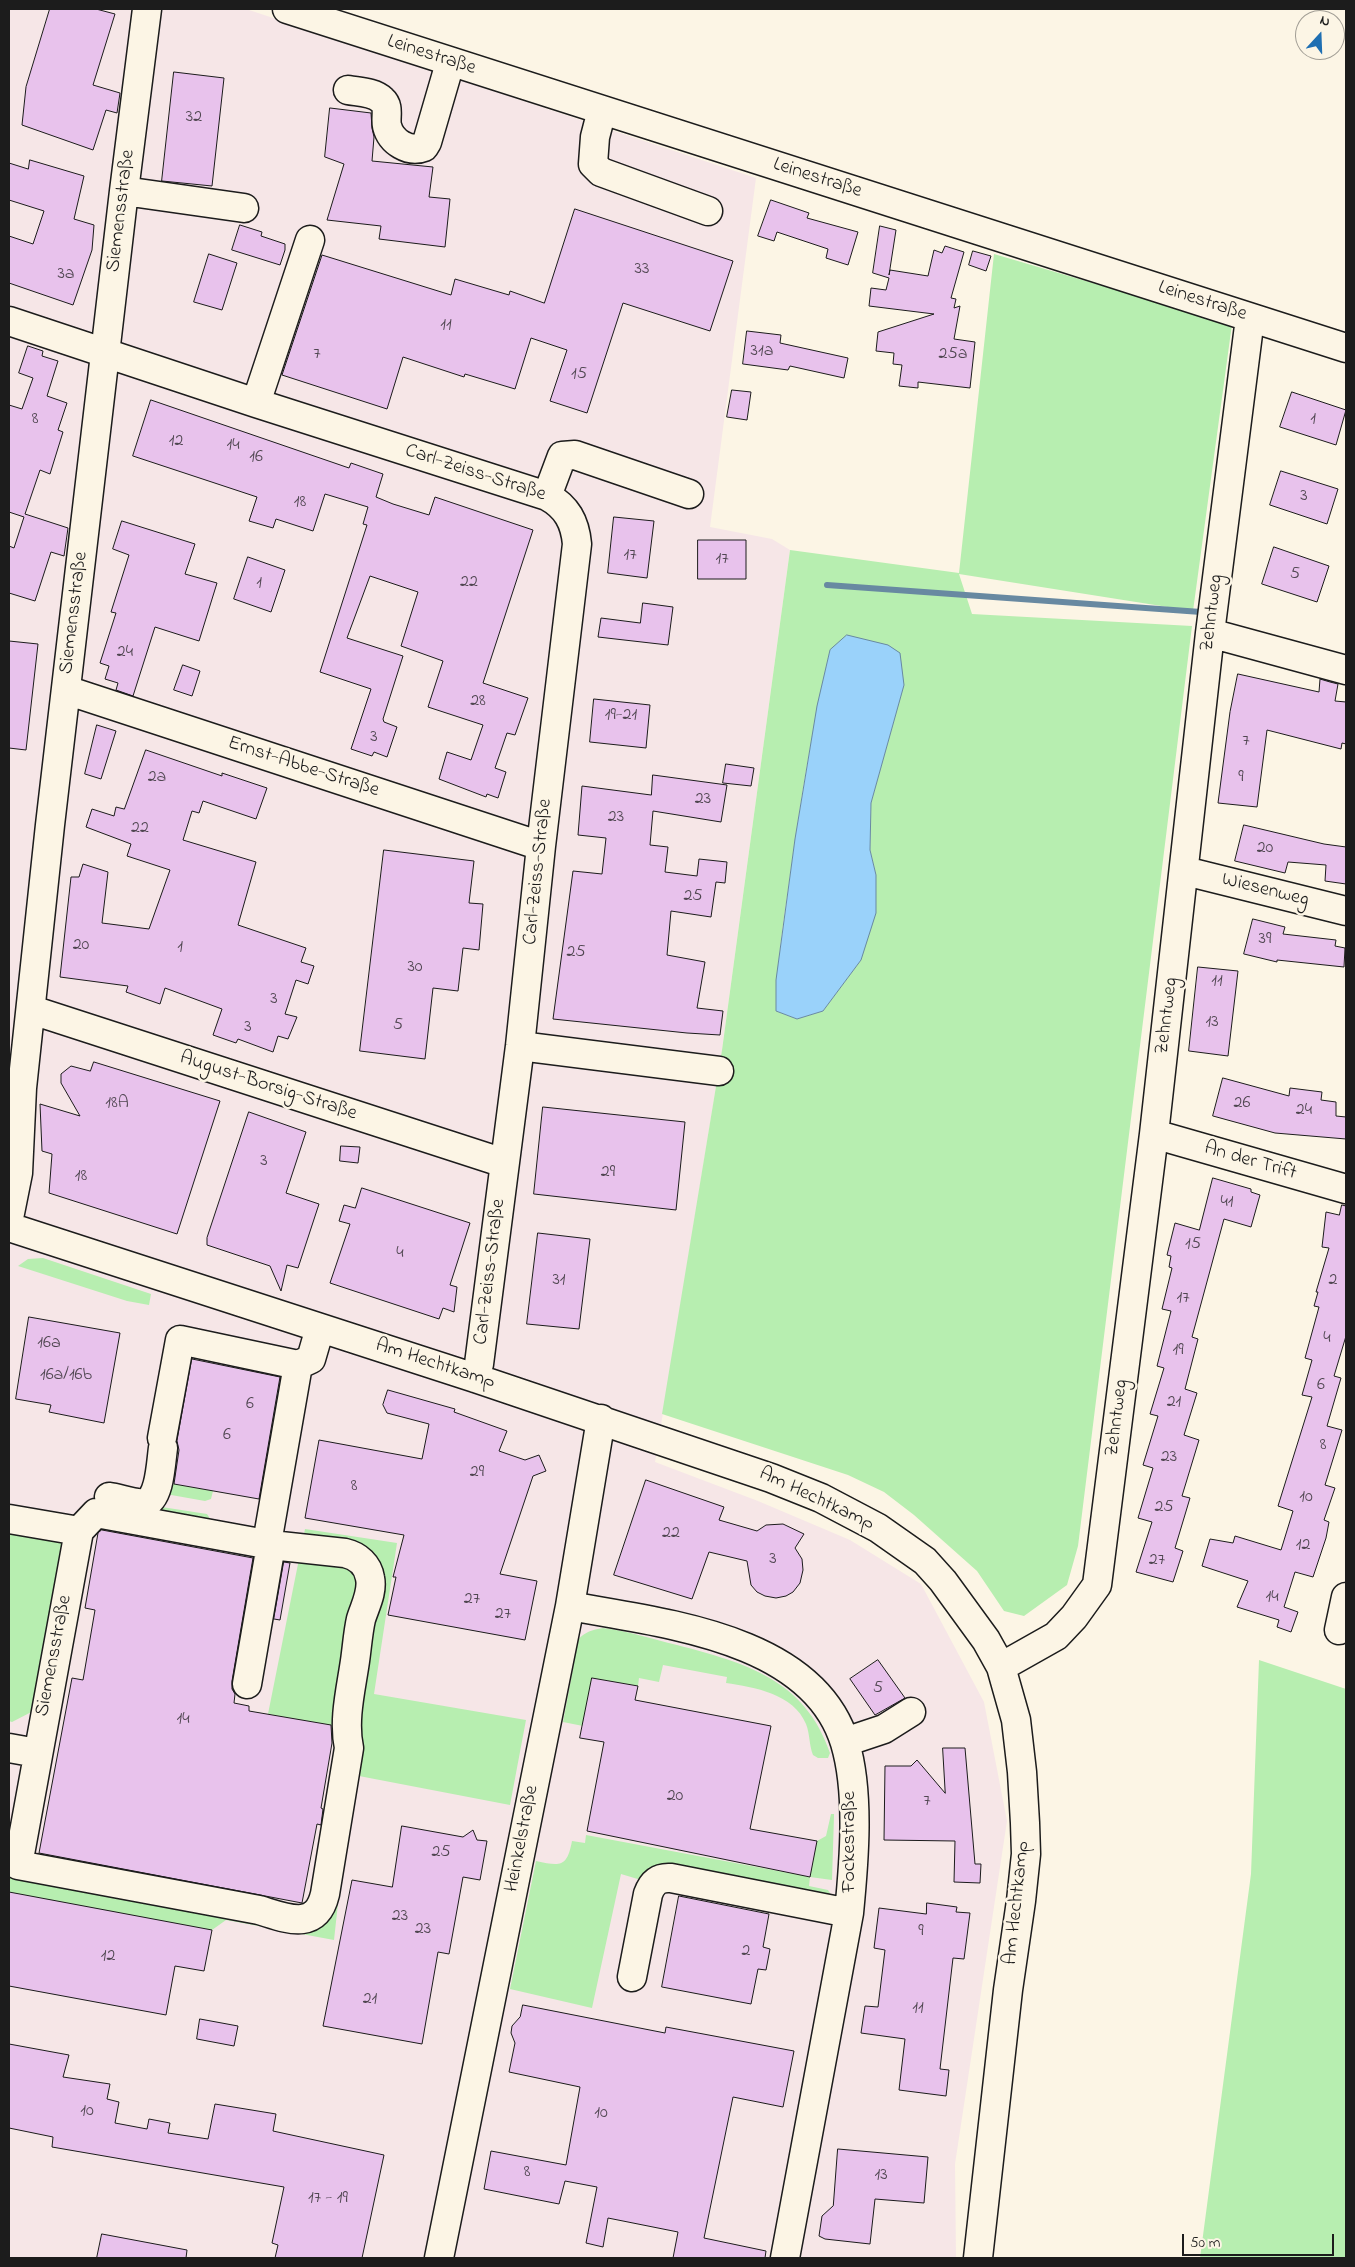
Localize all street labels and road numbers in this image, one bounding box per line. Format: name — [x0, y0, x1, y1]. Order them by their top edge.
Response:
street label: Leinestraße — [383, 30, 479, 82]
street label: Siemensstraße — [103, 148, 141, 274]
street label: Leinestraße — [769, 153, 865, 205]
street label: Leinestraße — [1154, 276, 1250, 328]
street label: Carl-Zeiss-Straße — [402, 440, 548, 508]
street label: Siemensstraße — [56, 550, 94, 676]
street label: Zehntweg — [1196, 573, 1230, 653]
street label: Ernst-Abbe-Straße — [224, 732, 382, 804]
street label: Carl-Zeiss-Straße — [519, 798, 559, 946]
street label: Wiesenweg — [1219, 869, 1311, 913]
street label: Zehntweg — [1151, 976, 1185, 1056]
street label: August-Borsig-Straße — [176, 1047, 360, 1127]
street label: An der Trift — [1201, 1137, 1299, 1187]
street label: Carl-Zeiss-Straße — [470, 1198, 512, 1346]
street label: Am Hechtkamp — [372, 1334, 498, 1396]
street label: Zehntweg — [1101, 1378, 1135, 1458]
street label: Am Hechtkamp — [755, 1463, 877, 1537]
street label: Siemensstraße — [31, 1593, 79, 1719]
street label: Heinkelstraße — [501, 1783, 545, 1895]
street label: Fockestraße — [839, 1791, 863, 1893]
street label: Am Hechtkamp — [1000, 1840, 1036, 1966]

